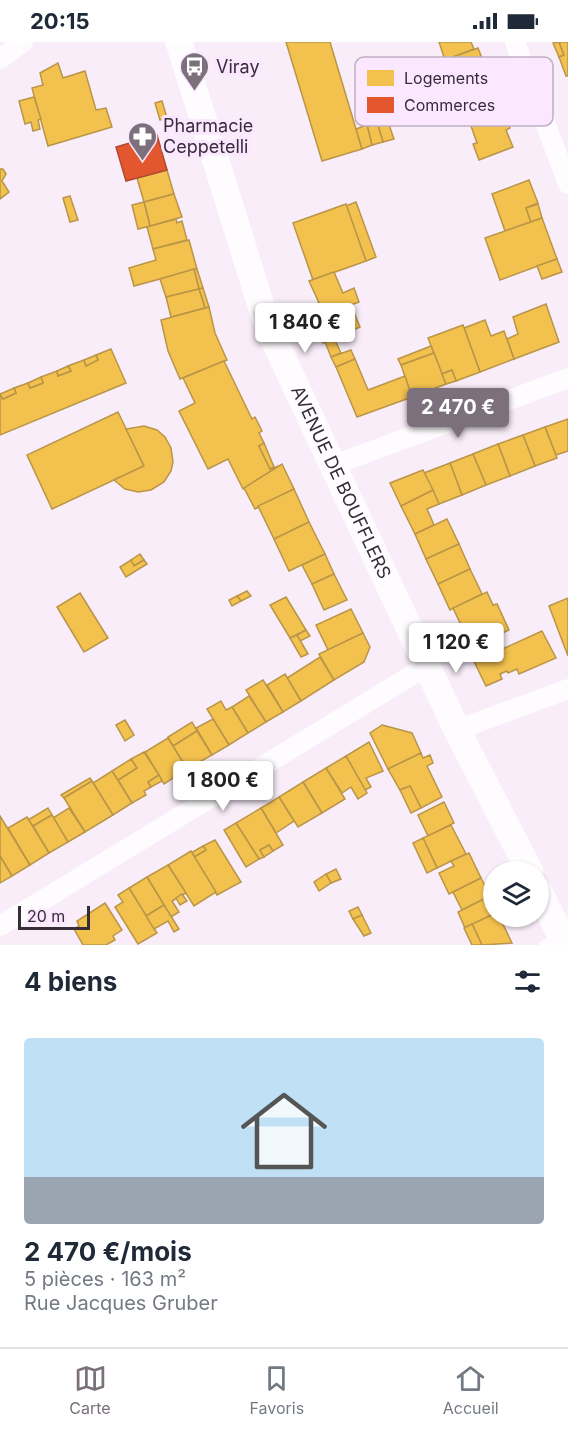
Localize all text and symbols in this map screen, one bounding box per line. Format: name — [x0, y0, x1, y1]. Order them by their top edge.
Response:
text: 20:15 — [30, 8, 90, 34]
bus stop icon: Viray — [179, 51, 211, 93]
place label: Viray — [216, 56, 260, 77]
legend — [355, 57, 553, 126]
text: Logements — [404, 68, 488, 88]
text: Commerces — [404, 95, 495, 115]
place label: Pharmacie Ceppetelli — [163, 115, 253, 157]
pharmacy icon: Pharmacie Ceppetelli — [126, 120, 158, 162]
pin: 1 840 € — [250, 303, 360, 354]
text: 1 840 € — [269, 310, 341, 334]
street label: AVENUE DE BOUFFLERS — [287, 382, 395, 582]
pin: 2 470 € — [403, 388, 513, 439]
text: 2 470 € — [421, 395, 495, 419]
pin: 1 120 € — [401, 623, 511, 674]
text: 1 120 € — [423, 630, 489, 654]
pin: 1 800 € — [168, 761, 278, 812]
text: 1 800 € — [187, 768, 259, 792]
map controls — [483, 861, 549, 927]
button: layers — [483, 861, 549, 927]
scale bar — [18, 903, 90, 930]
text: 20 m — [27, 906, 65, 926]
icon: filters — [511, 965, 544, 998]
text: 4 biens — [24, 966, 117, 997]
icon: home — [230, 1077, 338, 1185]
text: 2 470 €/mois — [24, 1236, 192, 1267]
text: 5 pièces · 163 m² — [24, 1267, 186, 1291]
text: Rue Jacques Gruber — [24, 1291, 218, 1315]
tab: Carte — [69, 1362, 111, 1418]
tab: Favoris — [249, 1362, 304, 1418]
tab: Accueil — [443, 1362, 499, 1418]

